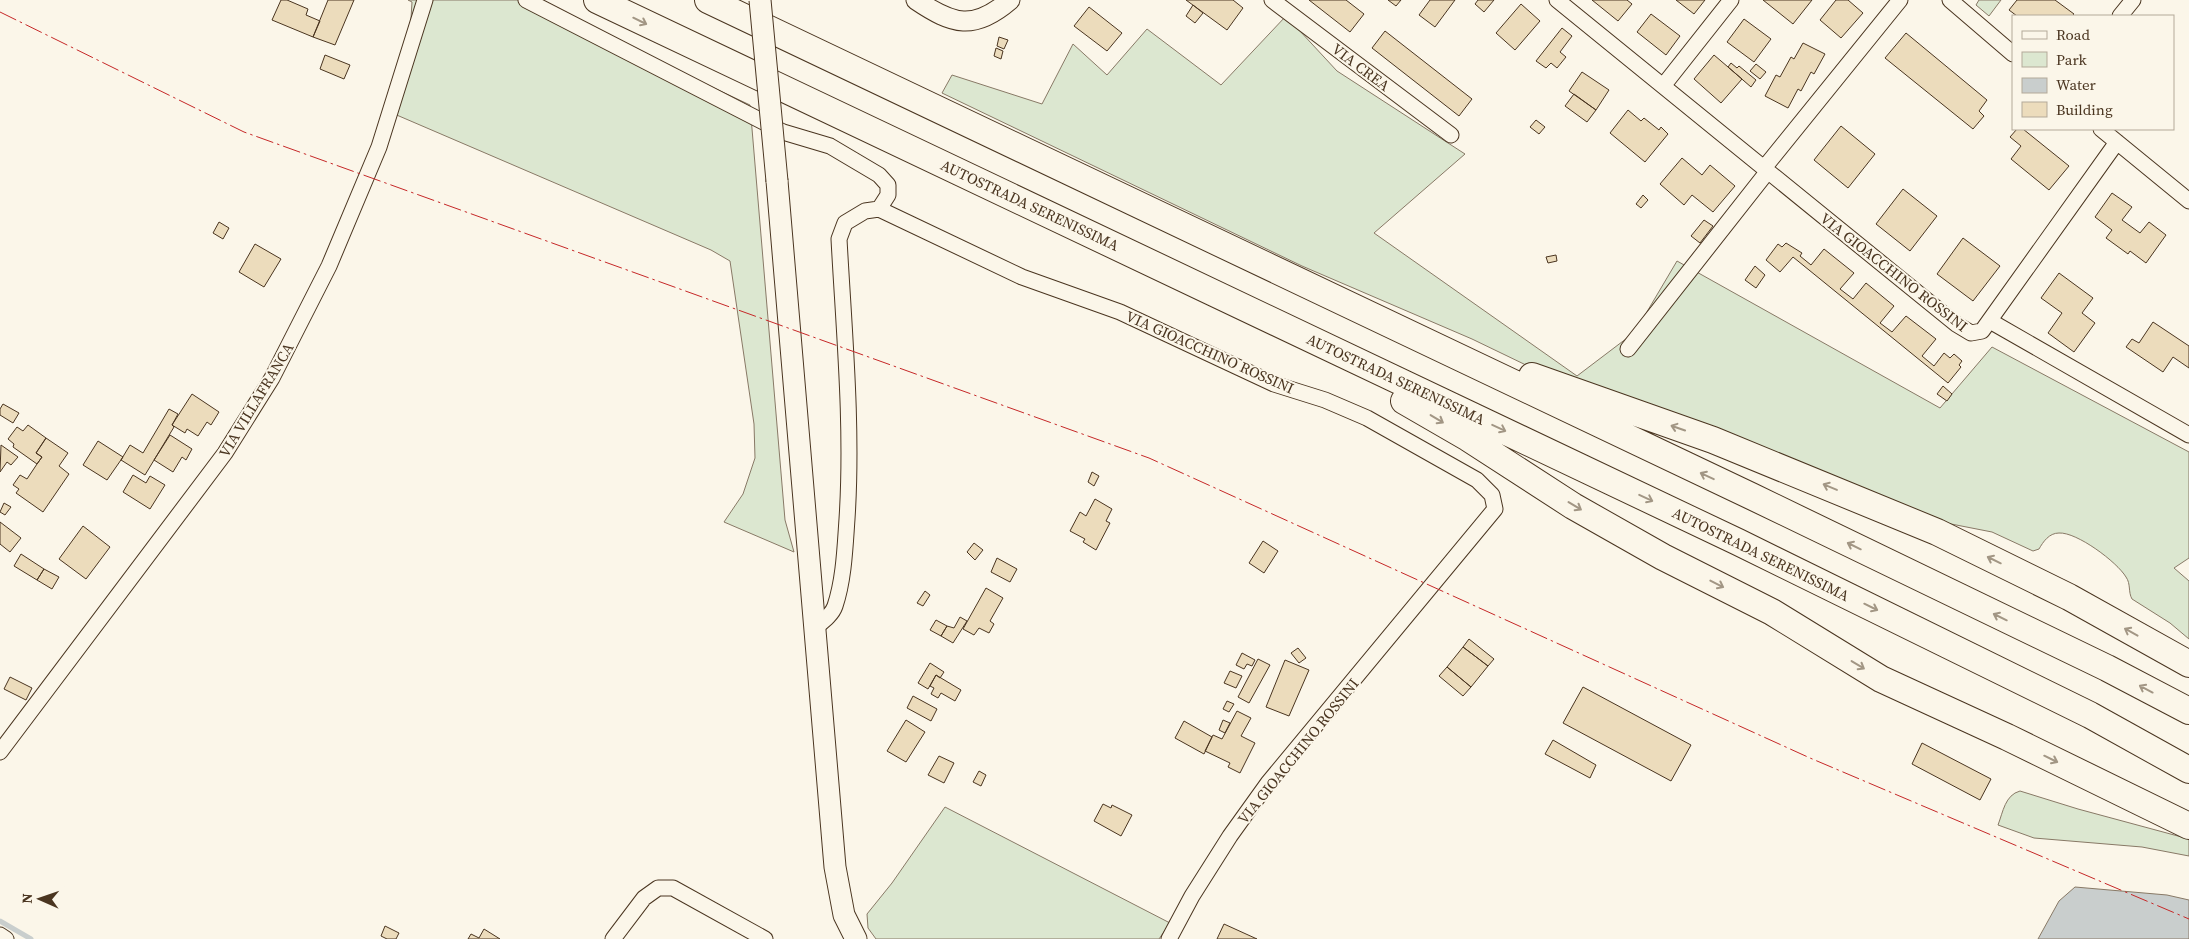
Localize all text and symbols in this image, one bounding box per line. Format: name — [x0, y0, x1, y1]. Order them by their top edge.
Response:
legend — [2012, 15, 2174, 130]
one-way arrow — [633, 16, 648, 26]
text: Road — [2056, 24, 2090, 45]
street label: VIA CREA — [1328, 38, 1394, 96]
text: Park — [2056, 49, 2088, 70]
text: Water — [2056, 74, 2097, 95]
text: Building — [2056, 99, 2113, 120]
street label: AUTOSTRADA SERENISSIMA — [937, 154, 1123, 256]
street label: VIA GIOACCHINO ROSSINI — [1816, 208, 1972, 336]
street label: VIA GIOACCHINO ROSSINI — [1123, 305, 1297, 399]
street label: AUTOSTRADA SERENISSIMA — [1303, 328, 1489, 430]
street label: VIA VILLAFRANCA — [213, 339, 299, 461]
one-way arrow — [1430, 415, 1444, 425]
one-way arrow — [1671, 423, 1687, 432]
one-way arrow — [1491, 424, 1506, 433]
one-way arrow — [1700, 471, 1715, 480]
one-way arrow — [1822, 481, 1837, 490]
one-way arrow — [1638, 494, 1653, 503]
one-way arrow — [1567, 502, 1581, 512]
street label: AUTOSTRADA SERENISSIMA — [1669, 502, 1853, 606]
one-way arrow — [1847, 541, 1862, 550]
one-way arrow — [1987, 555, 2002, 564]
one-way arrow — [1709, 580, 1724, 589]
one-way arrow — [1863, 602, 1878, 612]
one-way arrow — [1993, 611, 2008, 621]
one-way arrow — [2125, 626, 2139, 636]
one-way arrow — [1851, 660, 1865, 670]
street label: VIA GIOACCHINO ROSSINI — [1233, 674, 1363, 828]
one-way arrow — [2139, 684, 2154, 693]
one-way arrow — [2043, 755, 2058, 764]
north arrow — [15, 874, 65, 924]
text: N — [17, 893, 37, 904]

